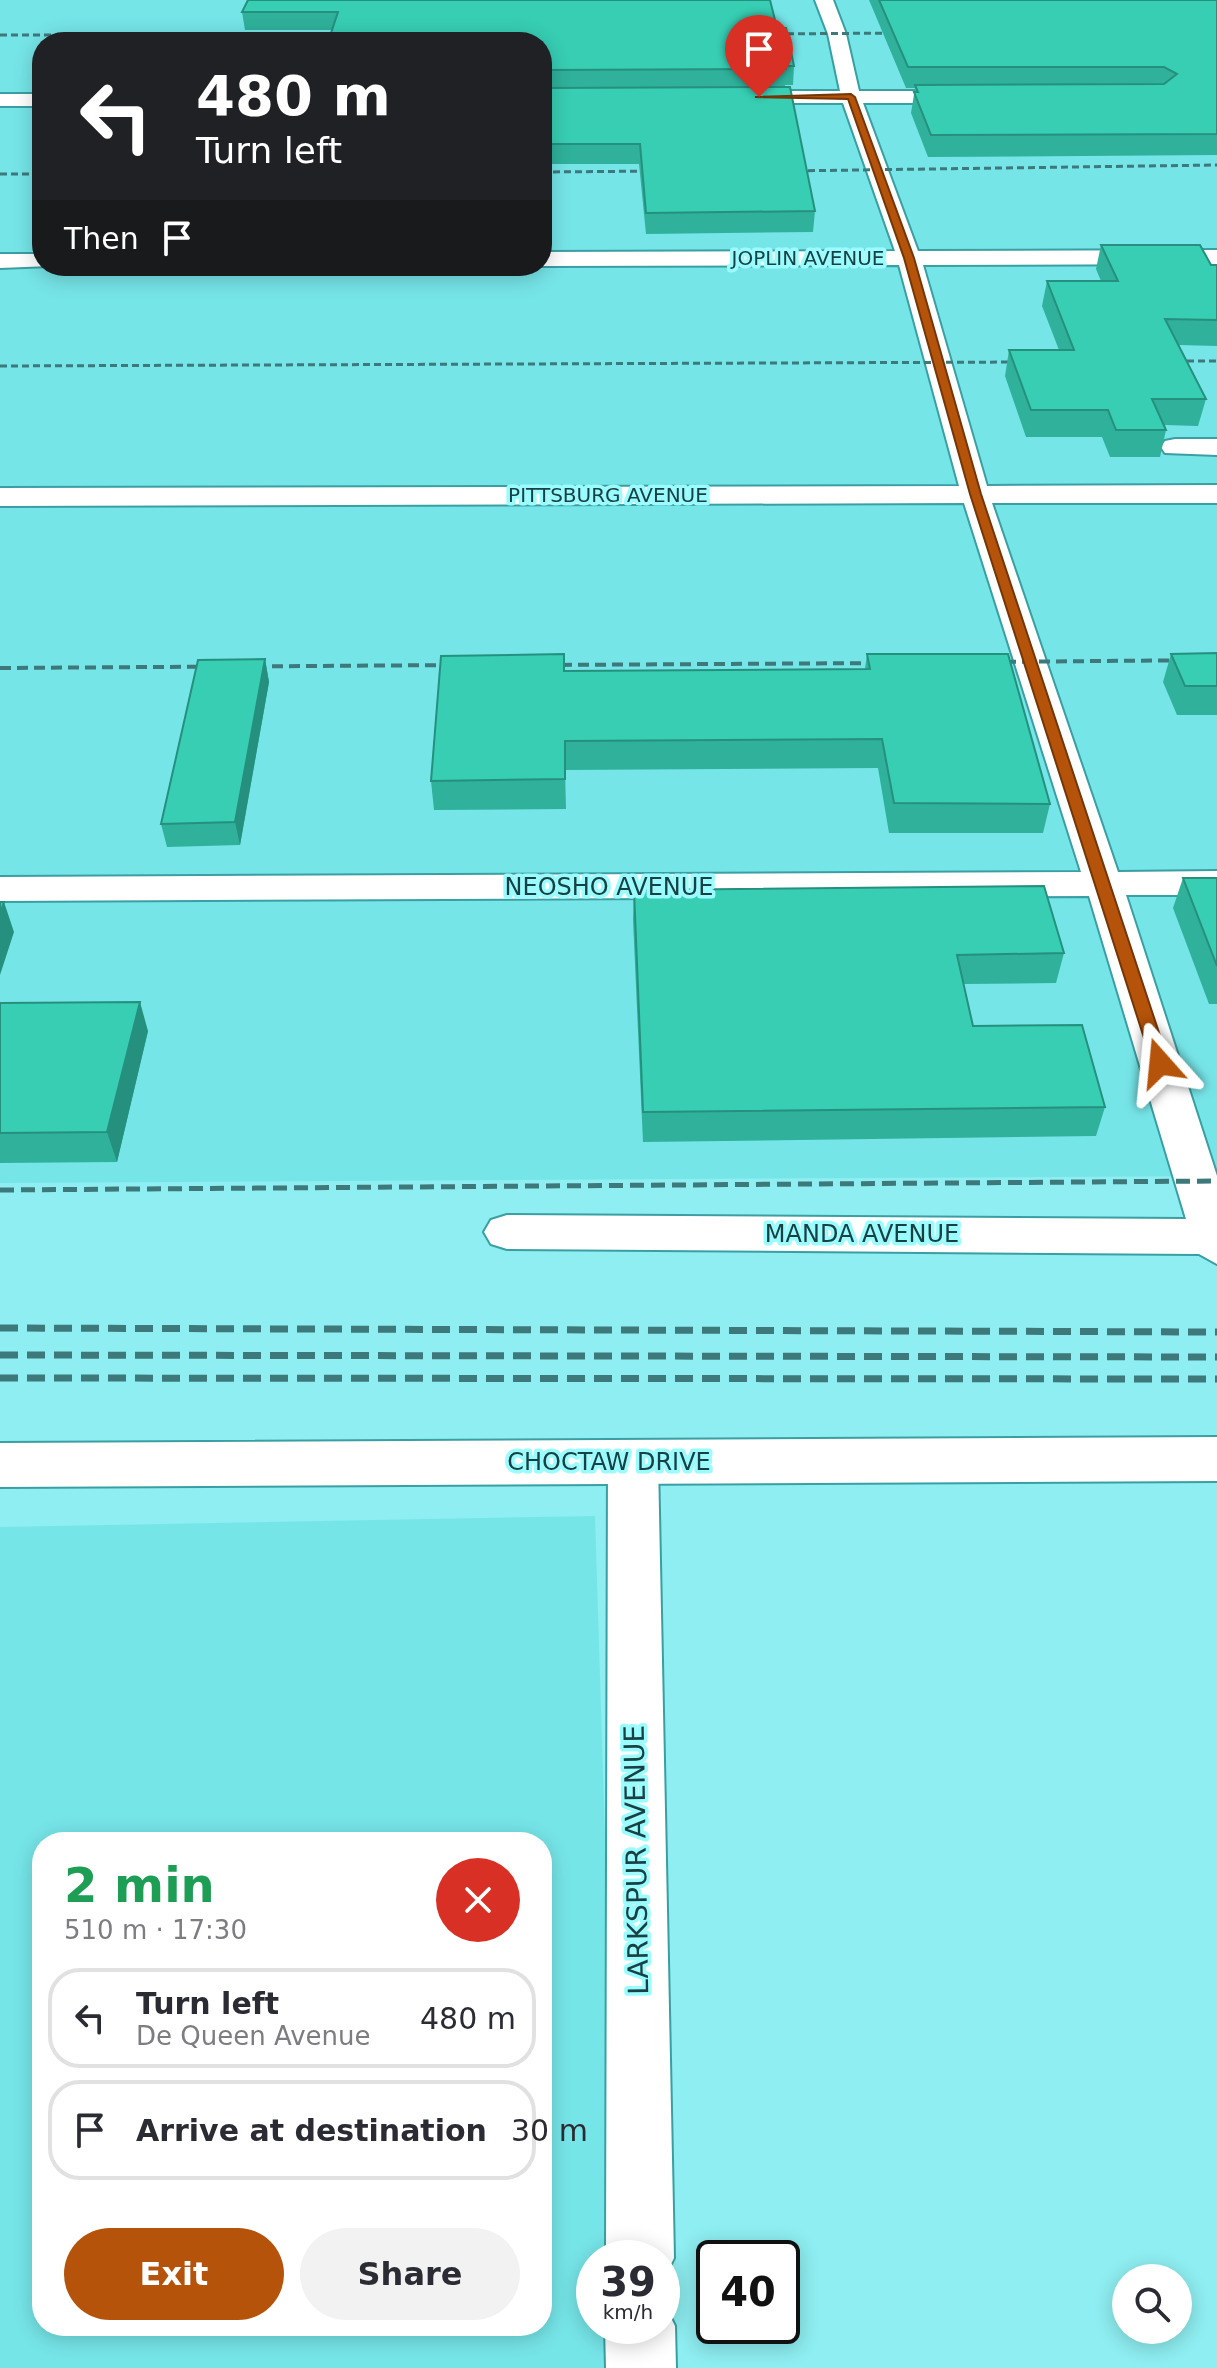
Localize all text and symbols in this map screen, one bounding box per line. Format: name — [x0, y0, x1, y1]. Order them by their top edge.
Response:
pin — [725, 15, 793, 97]
icon: arrive — [737, 27, 781, 71]
text: 480 m — [196, 63, 391, 128]
icon: left — [64, 64, 168, 168]
text: Turn left — [196, 130, 342, 171]
icon: arrive — [155, 216, 199, 260]
text: Then — [64, 221, 139, 256]
street label: JOPLIN AVENUE — [729, 246, 885, 270]
street label: PITTSBURG AVENUE — [508, 483, 708, 507]
street label: NEOSHO AVENUE — [505, 873, 713, 901]
position arrow — [1118, 1021, 1202, 1105]
street label: MANDA AVENUE — [765, 1220, 959, 1248]
street label: CHOCTAW DRIVE — [507, 1448, 711, 1476]
street label: LARKSPUR AVENUE — [618, 1725, 655, 1995]
text: 2 min — [64, 1857, 215, 1913]
button: close — [436, 1858, 520, 1942]
text: 510 m · 17:30 — [64, 1915, 247, 1945]
text: Turn left — [136, 1986, 279, 2021]
icon: left — [68, 1996, 112, 2040]
text: 480 m — [420, 2001, 516, 2036]
text: De Queen Avenue — [136, 2021, 371, 2051]
icon: arrive — [68, 2108, 112, 2152]
text: Arrive at destination — [136, 2113, 487, 2148]
text: 30 m — [511, 2113, 588, 2148]
button: Exit — [64, 2228, 284, 2320]
button: Share — [300, 2228, 520, 2320]
speed limit sign: 40 — [696, 2240, 800, 2344]
text: 39 — [600, 2259, 656, 2305]
map controls — [1112, 2264, 1192, 2344]
button: search — [1112, 2264, 1192, 2344]
text: km/h — [603, 2300, 653, 2324]

